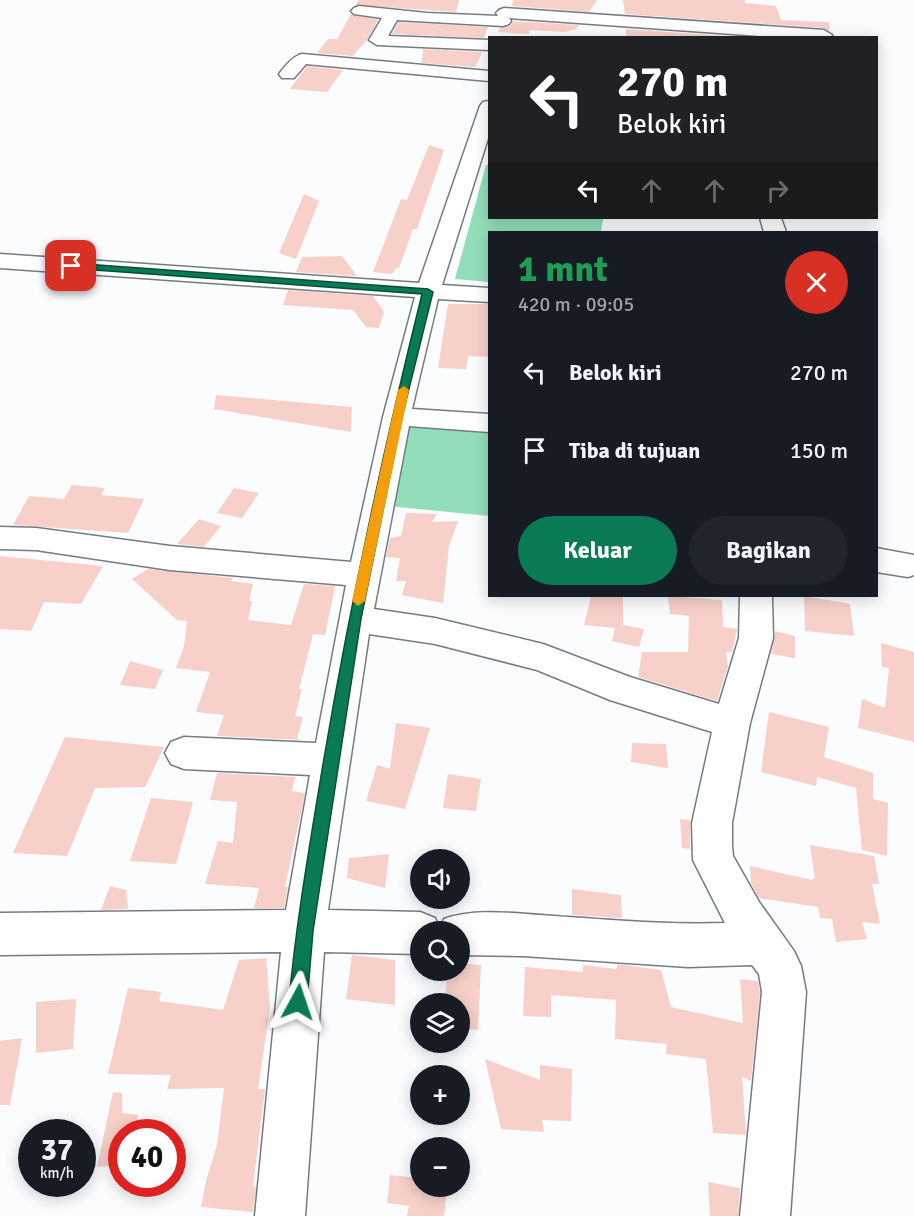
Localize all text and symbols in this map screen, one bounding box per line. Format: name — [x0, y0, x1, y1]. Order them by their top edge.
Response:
text: 270 m — [617, 57, 728, 108]
icon: left — [518, 60, 596, 138]
text: Belok kiri — [617, 108, 726, 141]
icon: left — [572, 174, 605, 207]
icon: ahead — [635, 174, 668, 207]
icon: ahead — [698, 174, 731, 207]
icon: right — [761, 174, 794, 207]
pin — [45, 240, 96, 291]
text: 1 mnt — [518, 247, 608, 292]
icon: arrive — [54, 249, 87, 282]
button: close — [785, 251, 848, 314]
text: 420 m · 09:05 — [518, 292, 634, 317]
icon: left — [518, 356, 551, 389]
text: Belok kiri — [569, 359, 662, 386]
text: 270 m — [790, 359, 848, 386]
icon: arrive — [518, 434, 551, 467]
text: Tiba di tujuan — [569, 437, 700, 464]
text: 150 m — [790, 437, 848, 464]
button: Keluar — [518, 516, 677, 585]
button: Bagikan — [689, 516, 848, 585]
map controls — [410, 849, 470, 1197]
button: sound — [410, 849, 470, 909]
button: search — [410, 921, 470, 981]
position arrow — [266, 970, 330, 1034]
button: layers — [410, 993, 470, 1053]
button: + — [410, 1065, 470, 1125]
speed limit sign: 40 — [108, 1119, 186, 1197]
text: 37 — [41, 1132, 73, 1169]
button: − — [410, 1137, 470, 1197]
text: km/h — [40, 1164, 74, 1182]

